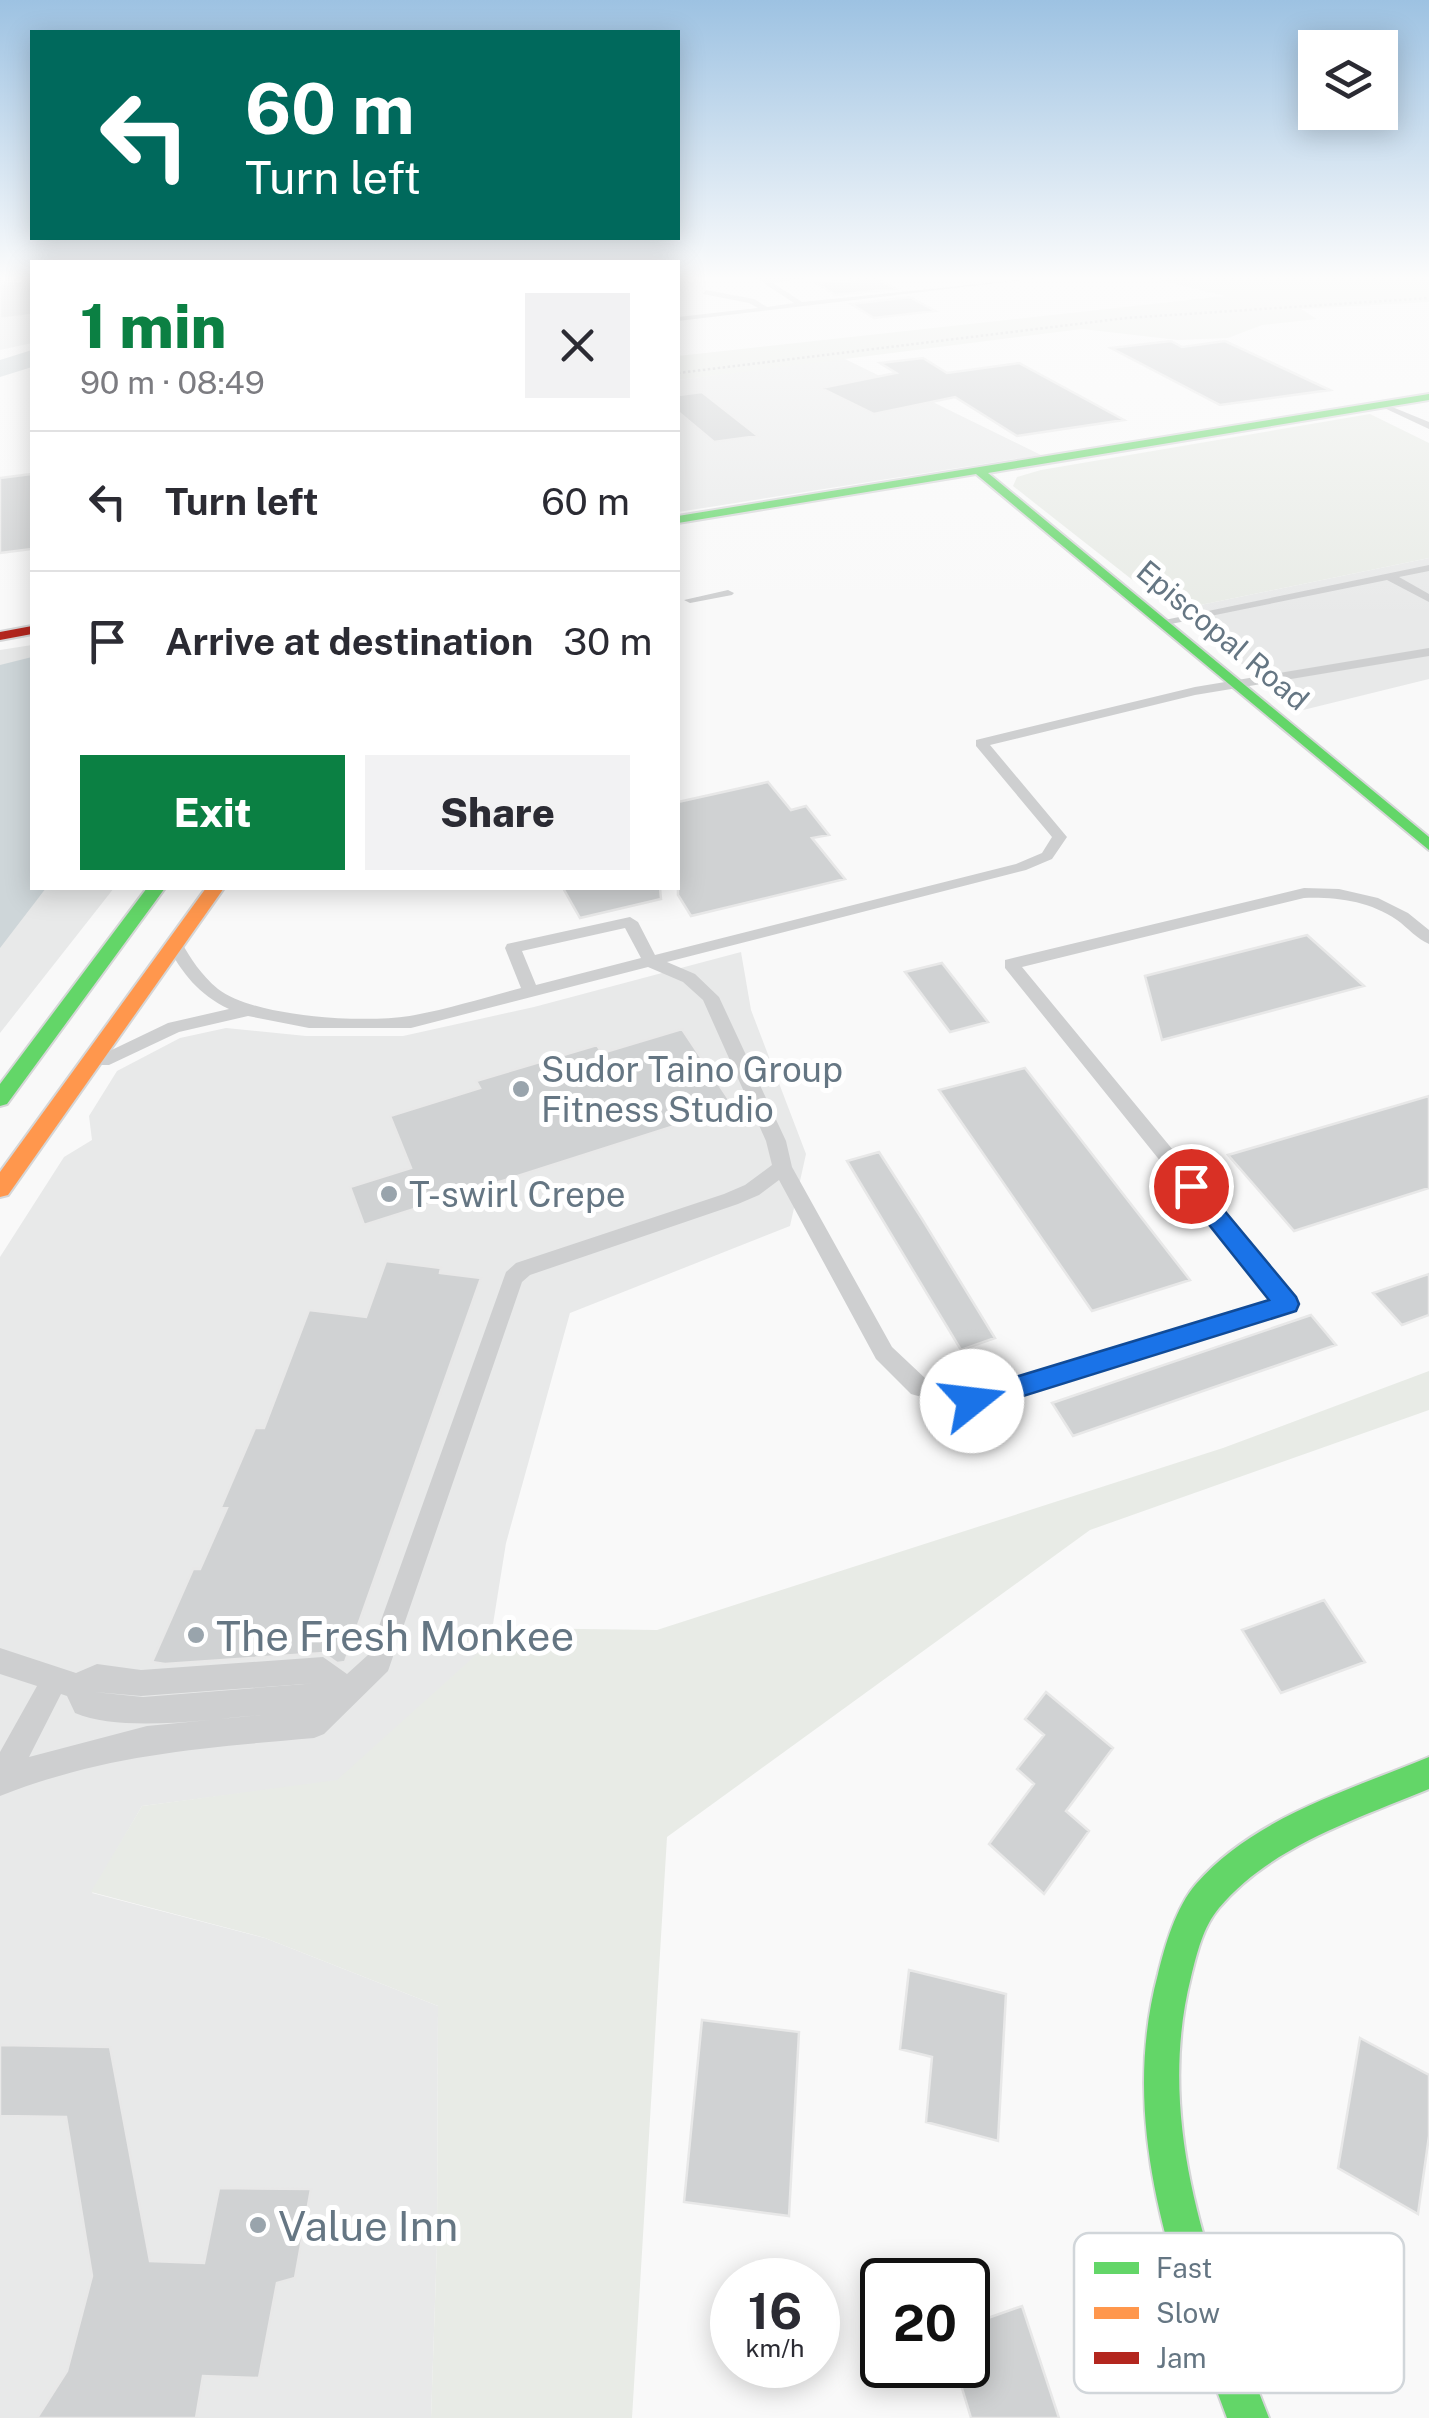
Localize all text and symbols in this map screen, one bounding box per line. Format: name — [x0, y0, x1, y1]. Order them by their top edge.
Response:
map controls — [1298, 30, 1398, 130]
button: layers — [1298, 30, 1398, 130]
text: 60 m — [245, 67, 415, 150]
icon: left — [80, 70, 210, 200]
text: Turn left — [245, 151, 421, 204]
text: 1 min — [80, 291, 227, 362]
button: close — [525, 293, 630, 398]
text: 90 m · 08:49 — [80, 364, 265, 401]
icon: left — [80, 474, 135, 529]
text: Turn left — [165, 479, 319, 524]
text: 60 m — [541, 479, 630, 524]
street label: Episcopal Road — [1130, 553, 1316, 717]
icon: arrive — [80, 614, 135, 669]
text: Arrive at destination — [165, 619, 533, 664]
text: 30 m — [563, 619, 652, 664]
button: Exit — [80, 755, 345, 870]
button: Share — [365, 755, 630, 870]
place label: Sudor Taino Group Fitness Studio — [541, 1049, 843, 1130]
marker: Sudor Taino Group Fitness Studio — [510, 1078, 532, 1100]
pin — [1149, 1144, 1234, 1229]
icon: arrive — [1164, 1159, 1219, 1214]
place label: T-swirl Crepe — [409, 1174, 626, 1215]
marker: T-swirl Crepe — [378, 1183, 400, 1205]
position arrow — [920, 1349, 1024, 1453]
place label: The Fresh Monkee — [216, 1611, 574, 1660]
marker: The Fresh Monkee — [185, 1624, 207, 1646]
place label: Value Inn — [278, 2201, 458, 2250]
marker: Value Inn — [247, 2214, 269, 2236]
legend — [1074, 2233, 1404, 2393]
text: Fast — [1156, 2251, 1212, 2284]
speed limit sign: 20 — [860, 2258, 990, 2388]
text: 16 — [748, 2281, 802, 2340]
text: Slow — [1156, 2296, 1220, 2329]
text: km/h — [746, 2333, 804, 2363]
text: Jam — [1156, 2341, 1207, 2374]

